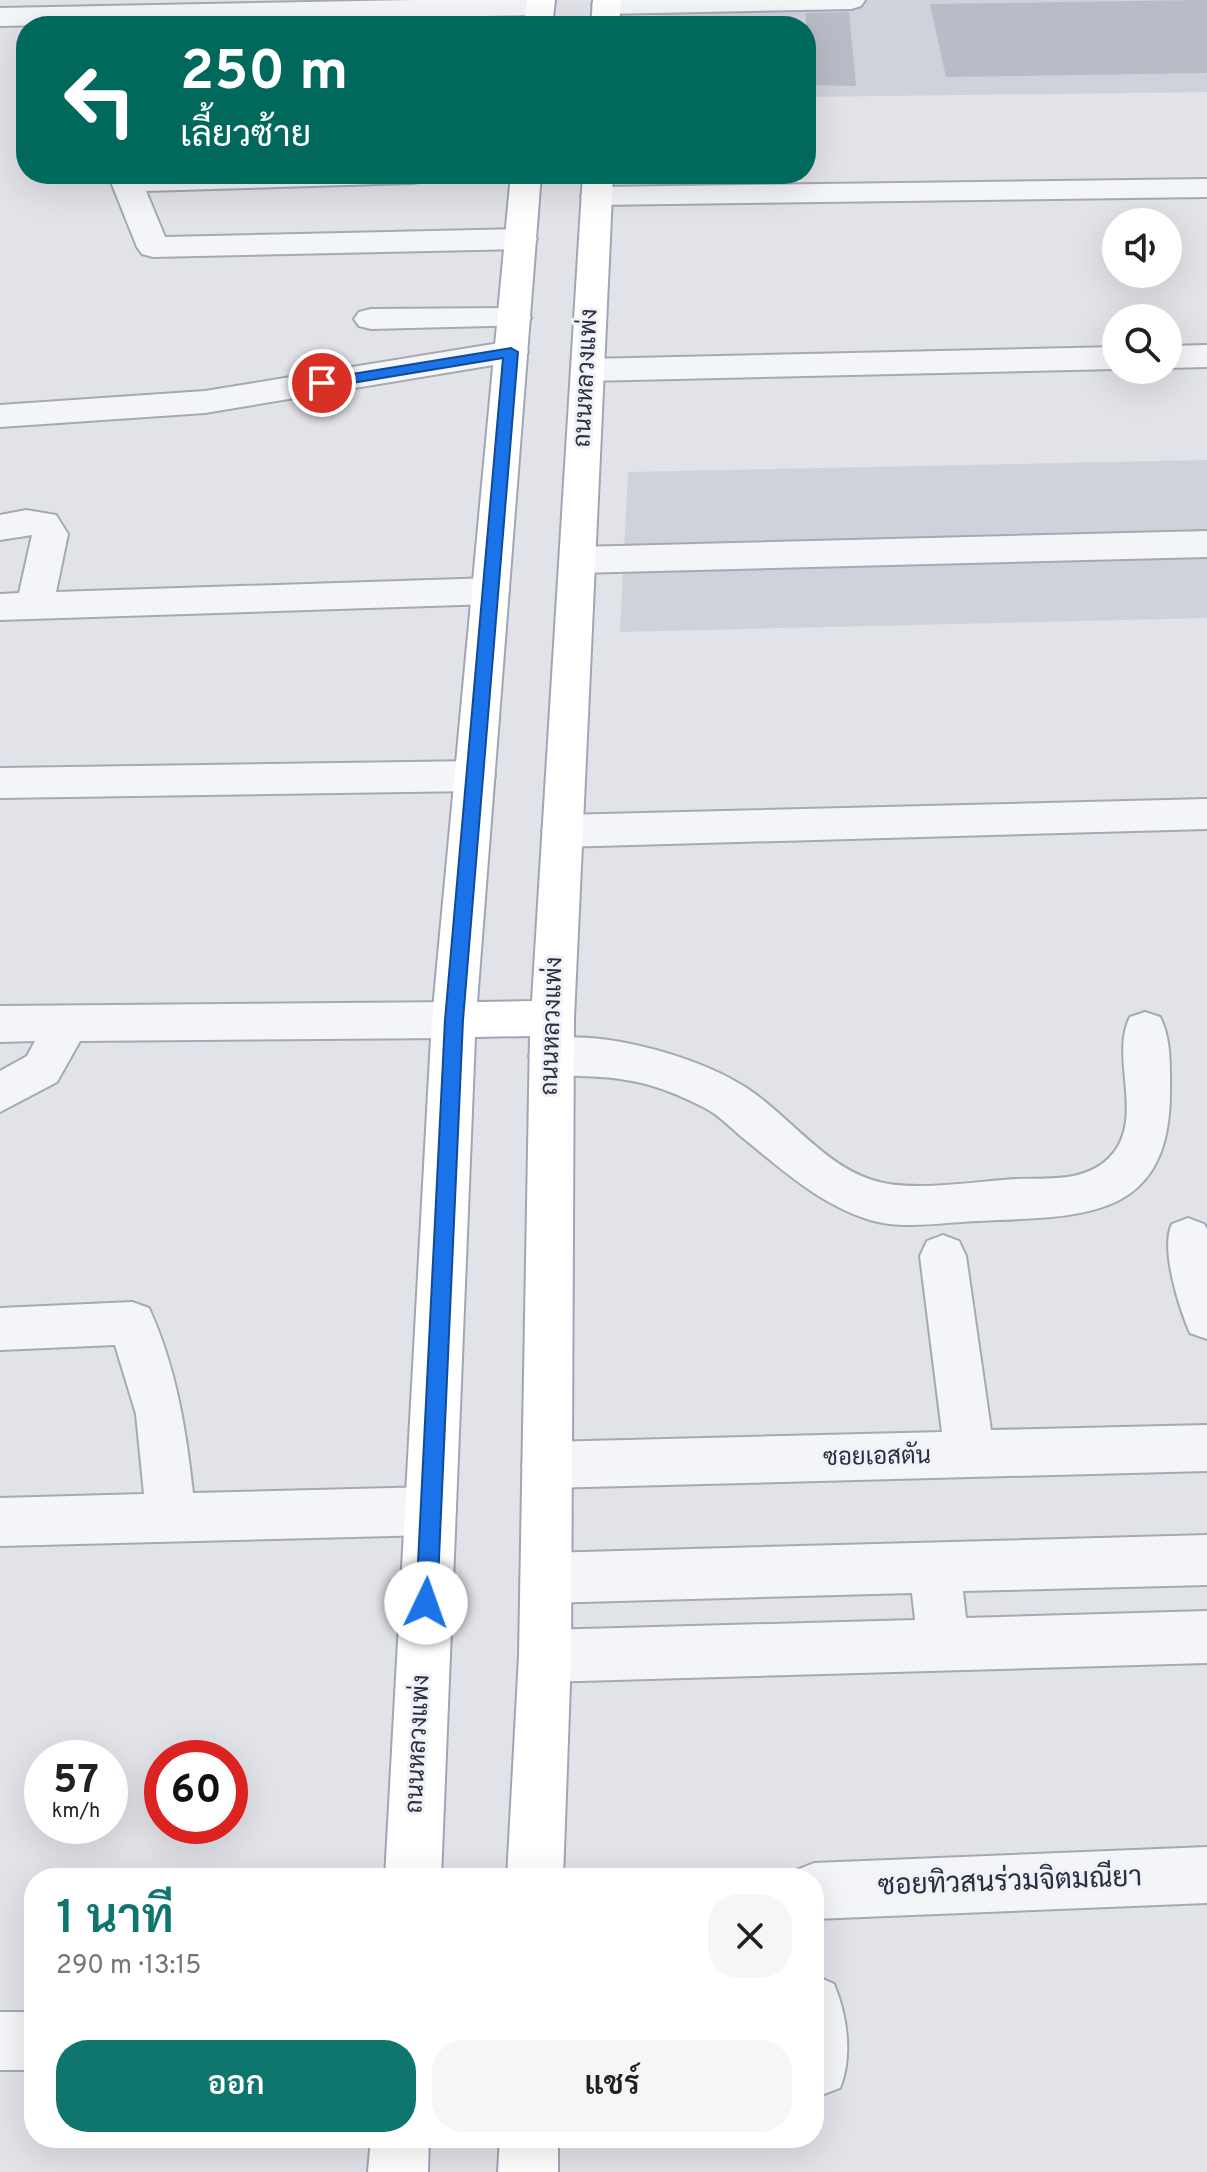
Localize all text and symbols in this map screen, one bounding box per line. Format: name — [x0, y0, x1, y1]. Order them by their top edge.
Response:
text: 250 m — [180, 39, 348, 109]
icon: left — [48, 48, 152, 152]
text: เลี้ยวซ้าย — [180, 114, 311, 160]
map controls — [1102, 208, 1182, 384]
button: sound — [1102, 208, 1182, 288]
button: search — [1102, 304, 1182, 384]
street label: ถนนหลวงแพ่ง — [567, 308, 606, 448]
pin — [288, 349, 356, 417]
icon: arrive — [300, 361, 344, 405]
street label: ถนนหลวงแพ่ง — [535, 956, 570, 1096]
street label: ซอยเอสตัน — [823, 1441, 931, 1474]
position arrow — [384, 1561, 468, 1645]
street label: ถนนหลวงแพ่ง — [399, 1674, 438, 1814]
speed limit sign: 60 — [144, 1740, 248, 1844]
text: 57 — [53, 1757, 99, 1807]
text: km/h — [52, 1799, 100, 1825]
street label: ซอยทิวสนร่วมจิตมณียา — [877, 1857, 1143, 1906]
text: 1 นาที — [56, 1890, 174, 1950]
button: close — [708, 1894, 792, 1978]
text: 290 m · 13:15 — [56, 1950, 201, 1983]
button: ออก — [56, 2040, 416, 2132]
button: แชร์ — [432, 2040, 792, 2132]

